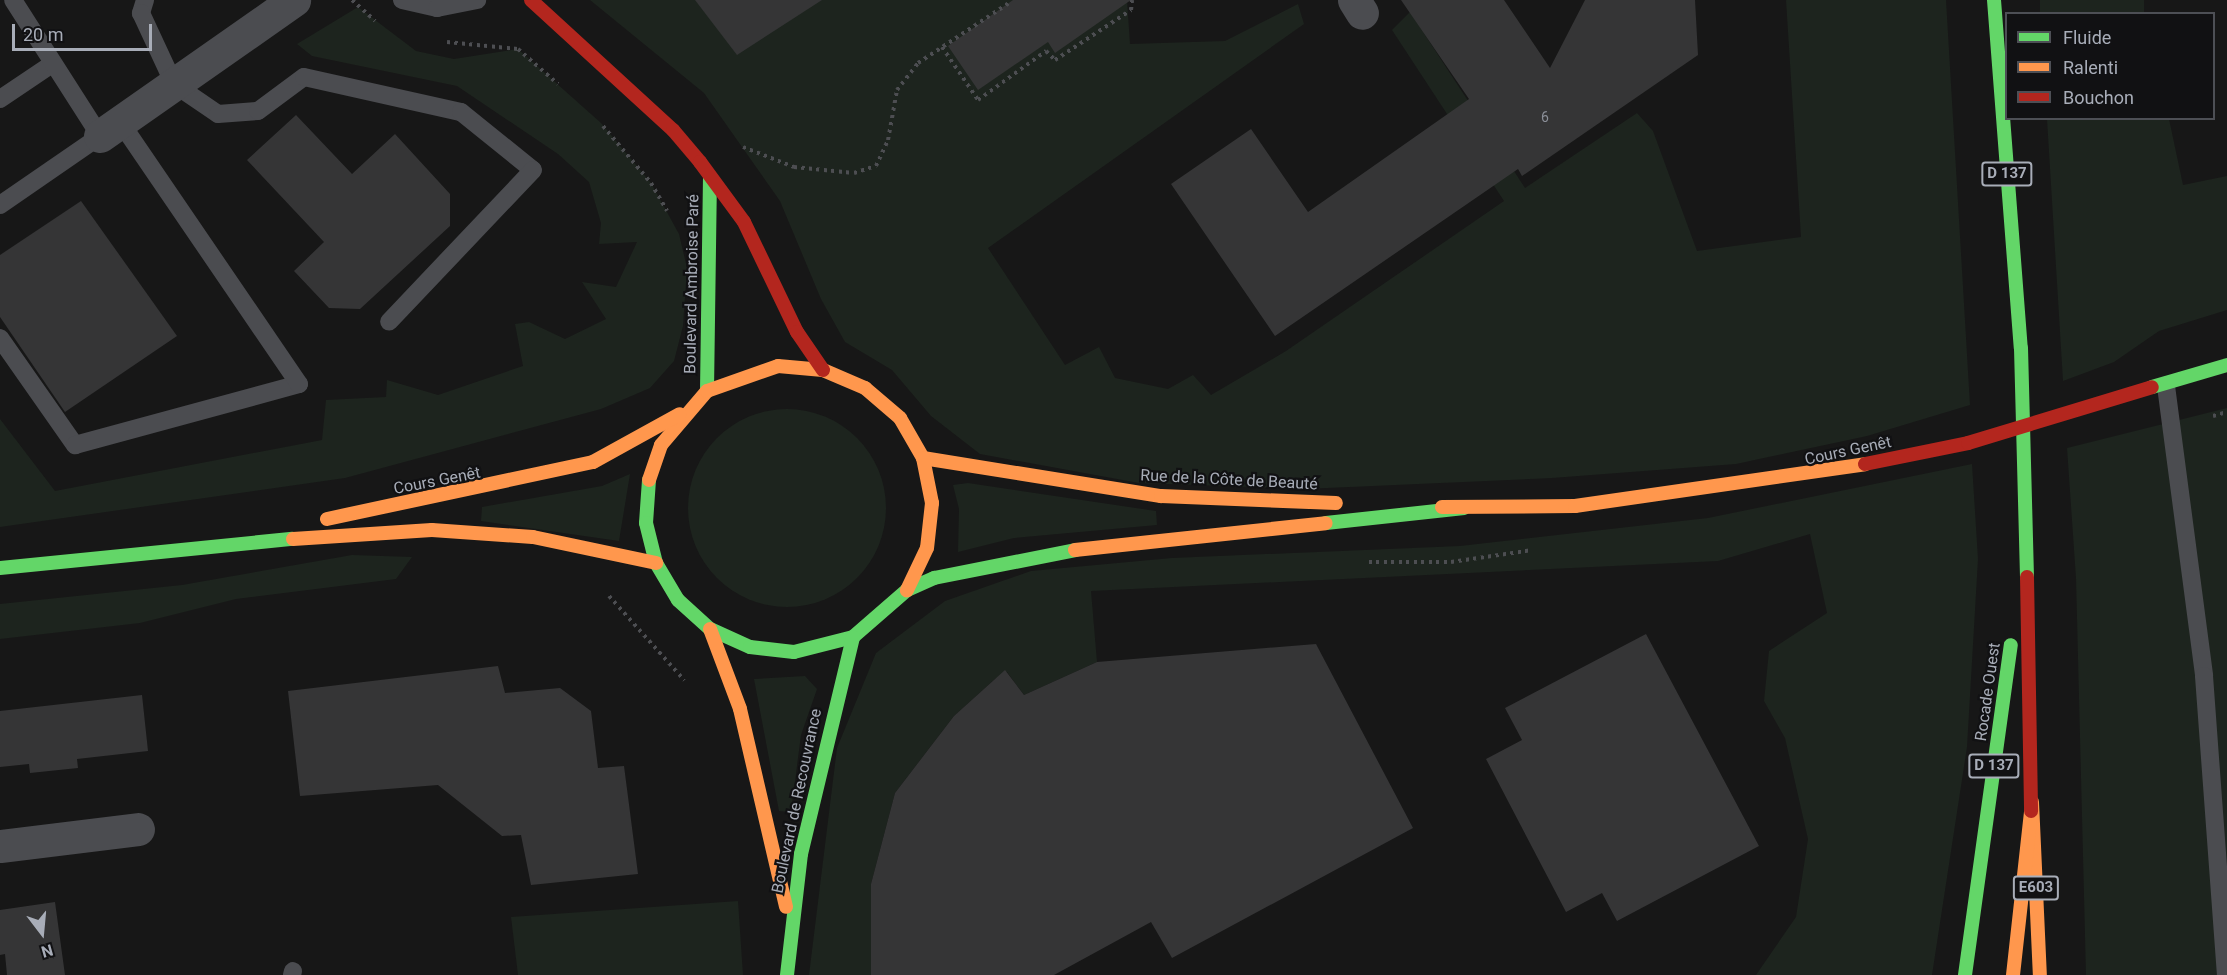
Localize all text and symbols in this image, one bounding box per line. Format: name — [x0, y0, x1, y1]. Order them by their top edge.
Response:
scale bar — [15, 12, 154, 50]
legend — [2005, 12, 2215, 120]
text: 20 m — [23, 24, 63, 45]
text: Fluide — [2063, 27, 2111, 48]
text: Ralenti — [2063, 57, 2118, 78]
text: Bouchon — [2063, 87, 2134, 108]
house number: 6 — [1541, 109, 1549, 125]
road number: D 137 — [1980, 162, 2034, 186]
street label: Boulevard Ambroise Paré — [681, 194, 703, 374]
street label: Cours Genêt — [1803, 432, 1893, 470]
street label: Cours Genêt — [392, 463, 482, 499]
street label: Rue de la Côte de Beauté — [1140, 466, 1318, 494]
street label: Rocade Ouest — [1972, 641, 2004, 743]
street label: Boulevard de Recouvrance — [768, 707, 826, 895]
road number: D 137 — [1967, 754, 2021, 778]
road number: E603 — [2012, 876, 2060, 900]
north arrow — [12, 903, 72, 963]
text: N — [39, 940, 55, 961]

